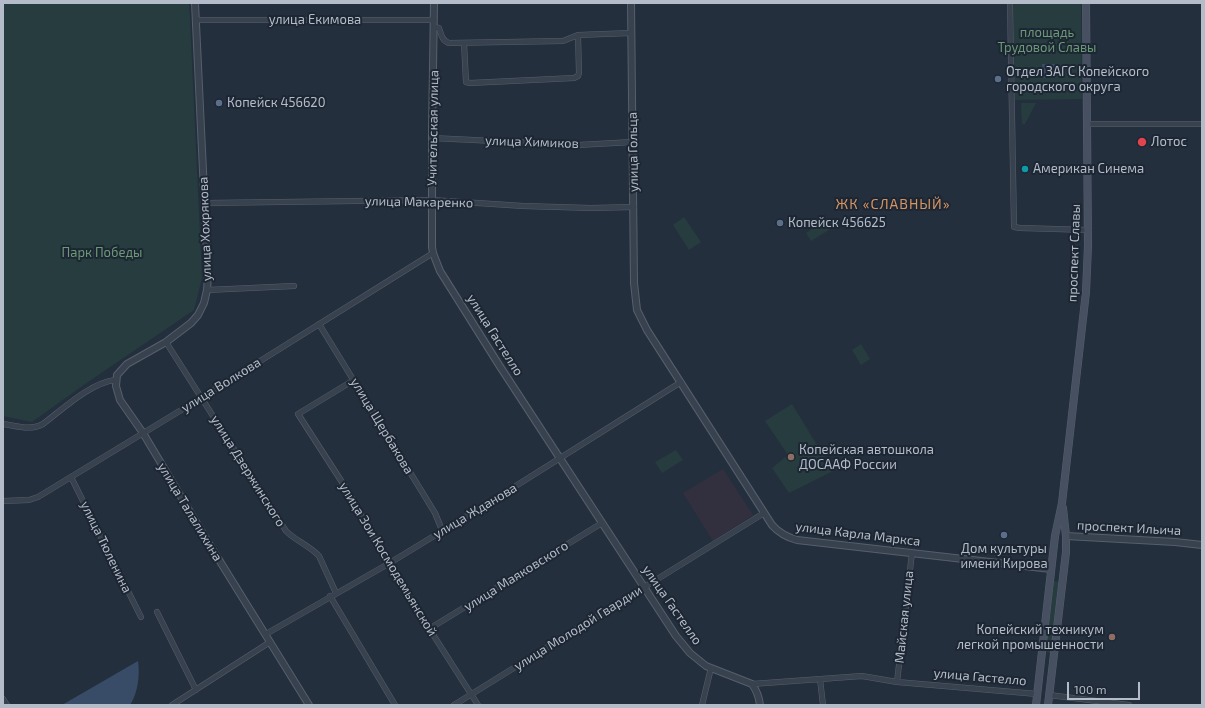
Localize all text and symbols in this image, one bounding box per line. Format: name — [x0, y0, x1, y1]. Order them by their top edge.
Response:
street label: улица Екимова — [269, 12, 361, 28]
park label: площадь Трудовой Славы — [998, 25, 1096, 56]
place label: Отдел ЗАГС Копейского городского округа — [1006, 64, 1149, 95]
street label: Учительская улица — [424, 70, 442, 186]
marker: Отдел ЗАГС Копейского городского округа — [993, 74, 1003, 84]
place label: Копейск 456620 — [227, 95, 326, 111]
marker: Копейск 456620 — [214, 98, 224, 108]
street label: улица Гольца — [625, 112, 641, 192]
street label: улица Химиков — [485, 133, 579, 151]
place label: Лотос — [1151, 134, 1187, 150]
marker: Лотос — [1136, 136, 1148, 148]
place label: Американ Синема — [1033, 161, 1144, 177]
marker: Американ Синема — [1020, 164, 1030, 174]
street label: улица Хохрякова — [195, 176, 215, 282]
street label: улица Макаренко — [365, 193, 473, 211]
district label: ЖК «СЛАВНЫЙ» — [835, 196, 951, 212]
street label: проспект Славы — [1064, 204, 1084, 302]
place label: Копейск 456625 — [788, 215, 886, 231]
marker: Копейск 456625 — [775, 218, 785, 228]
park label: Парк Победы — [62, 245, 142, 261]
street label: улица Гастелло — [464, 291, 526, 379]
street label: улица Волкова — [178, 354, 264, 416]
street label: улица Щербакова — [347, 375, 417, 477]
street label: улица Дзержинского — [207, 412, 289, 530]
place label: Копейская автошкола ДОСААФ России — [799, 442, 934, 473]
marker: Копейская автошкола ДОСААФ России — [786, 452, 796, 462]
street label: улица Талалихина — [154, 460, 226, 564]
street label: улица Зои Космодемьянской — [336, 479, 440, 639]
street label: улица Жданова — [430, 480, 520, 542]
street label: улица Тюленина — [77, 499, 135, 595]
street label: проспект Ильича — [1077, 517, 1181, 539]
street label: улица Карла Маркса — [795, 519, 921, 549]
marker: Дом культуры имени Кирова — [999, 530, 1009, 540]
street label: улица Маяковского — [461, 537, 571, 615]
place label: Дом культуры имени Кирова — [960, 541, 1048, 572]
street label: улица Гастелло — [639, 562, 705, 648]
street label: Майская улица — [891, 570, 917, 664]
street label: улица Молодой Гвардии — [511, 582, 645, 674]
place label: Копейский техникум легкой промышенности — [957, 622, 1104, 653]
marker: Копейский техникум легкой промышенности — [1107, 632, 1117, 642]
street label: улица Гастелло — [933, 665, 1027, 689]
scale bar — [1069, 674, 1142, 700]
text: 100 m — [1074, 682, 1106, 696]

